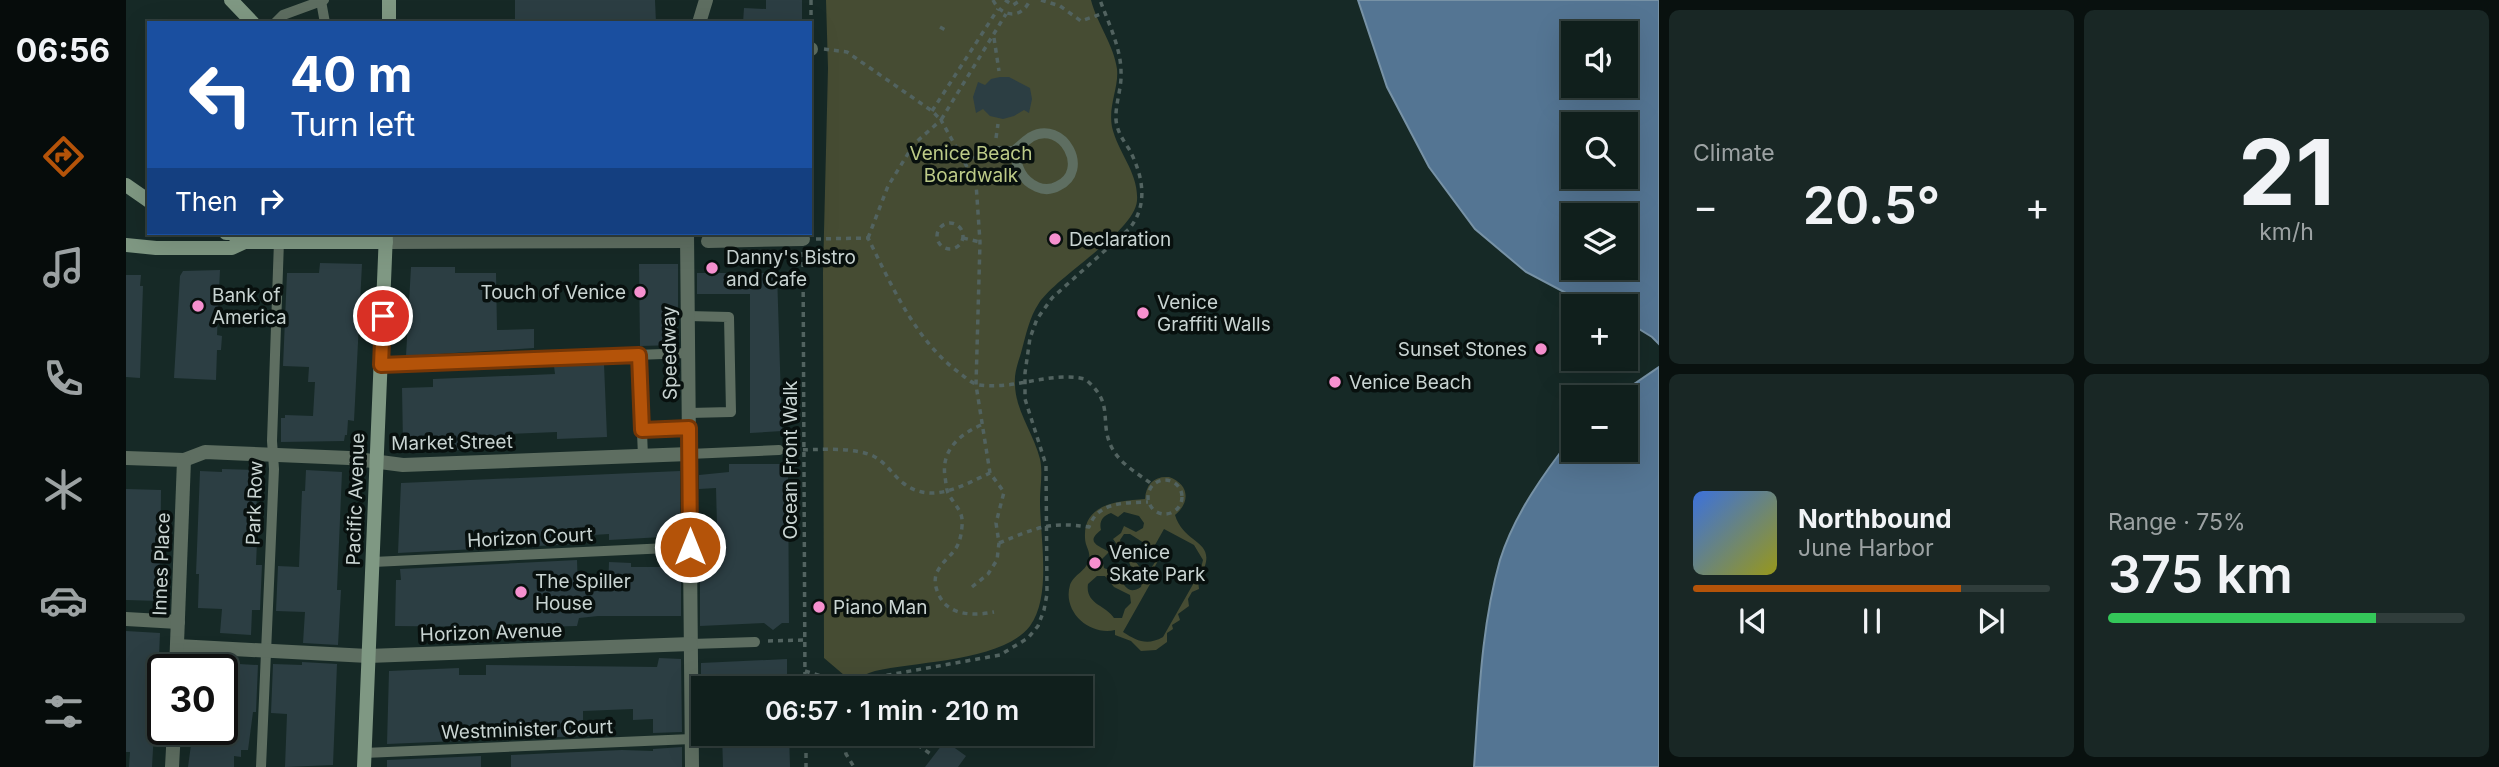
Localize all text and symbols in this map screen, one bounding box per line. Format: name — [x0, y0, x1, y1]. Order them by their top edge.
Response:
map controls — [1561, 21, 1638, 462]
button: sound — [1561, 21, 1638, 98]
text: 06:56 — [16, 31, 110, 70]
text: 40 m — [290, 45, 413, 104]
icon: left — [175, 49, 266, 140]
text: Turn left — [290, 105, 415, 144]
button: search — [1561, 112, 1638, 189]
text: 21 — [2238, 117, 2335, 227]
icon: directions — [39, 132, 88, 181]
text: Climate — [1693, 139, 1775, 167]
park label: Venice Beach Boardwalk — [910, 142, 1032, 187]
text: 20.5° — [1803, 174, 1940, 237]
icon: right — [252, 182, 290, 220]
text: − — [1693, 183, 1718, 229]
text: + — [2025, 183, 2050, 229]
text: Then — [175, 186, 238, 217]
button: layers — [1561, 203, 1638, 280]
text: km/h — [2259, 218, 2314, 246]
place label: Declaration — [1069, 228, 1171, 251]
marker: Declaration — [1047, 231, 1063, 247]
icon: music — [39, 243, 88, 292]
place label: Danny's Bistro and Cafe — [726, 246, 856, 291]
marker: Danny's Bistro and Cafe — [704, 260, 720, 276]
place label: Touch of Venice — [480, 281, 626, 304]
place label: Bank of America — [212, 284, 287, 329]
marker: Touch of Venice — [632, 284, 648, 300]
pin — [353, 286, 413, 346]
place label: Venice Graffiti Walls — [1157, 291, 1271, 336]
button: + — [1561, 294, 1638, 371]
icon: arrive — [364, 297, 402, 335]
marker: Bank of America — [190, 298, 206, 314]
street label: Speedway — [657, 305, 682, 400]
marker: Venice Graffiti Walls — [1135, 305, 1151, 321]
place label: Sunset Stones — [1398, 338, 1527, 361]
marker: Sunset Stones — [1533, 341, 1549, 357]
icon: phone — [39, 354, 88, 403]
place label: Venice Beach — [1349, 371, 1472, 394]
marker: Venice Beach — [1327, 374, 1343, 390]
street label: Ocean Front Walk — [779, 380, 802, 540]
button: − — [1561, 385, 1638, 462]
street label: Market Street — [391, 430, 513, 455]
street label: Pacific Avenue — [342, 432, 369, 566]
street label: Park Row — [242, 460, 267, 546]
icon: climate — [39, 465, 88, 514]
text: Northbound — [1798, 503, 1952, 534]
text: Range · 75% — [2108, 508, 2246, 536]
position arrow — [653, 510, 727, 584]
street label: Innes Place — [148, 512, 175, 616]
street label: Horizon Court — [467, 523, 594, 552]
text: June Harbor — [1798, 534, 1934, 562]
place label: Venice Skate Park — [1109, 541, 1206, 586]
text: 375 km — [2108, 543, 2293, 606]
marker: Venice Skate Park — [1087, 555, 1103, 571]
place label: The Spiller House — [535, 570, 631, 615]
icon: car — [39, 576, 88, 625]
marker: The Spiller House — [513, 584, 529, 600]
place label: Piano Man — [833, 596, 927, 619]
marker: Piano Man — [811, 599, 827, 615]
icon: previous — [1734, 602, 1772, 640]
icon: pause — [1853, 602, 1891, 640]
icon: next — [1972, 602, 2010, 640]
street label: Horizon Avenue — [419, 619, 563, 646]
speed limit sign: 30 — [147, 654, 238, 745]
icon: filters — [39, 687, 88, 736]
text: 06:57 · 1 min · 210 m — [765, 695, 1019, 726]
street label: Westminister Court — [441, 715, 613, 744]

